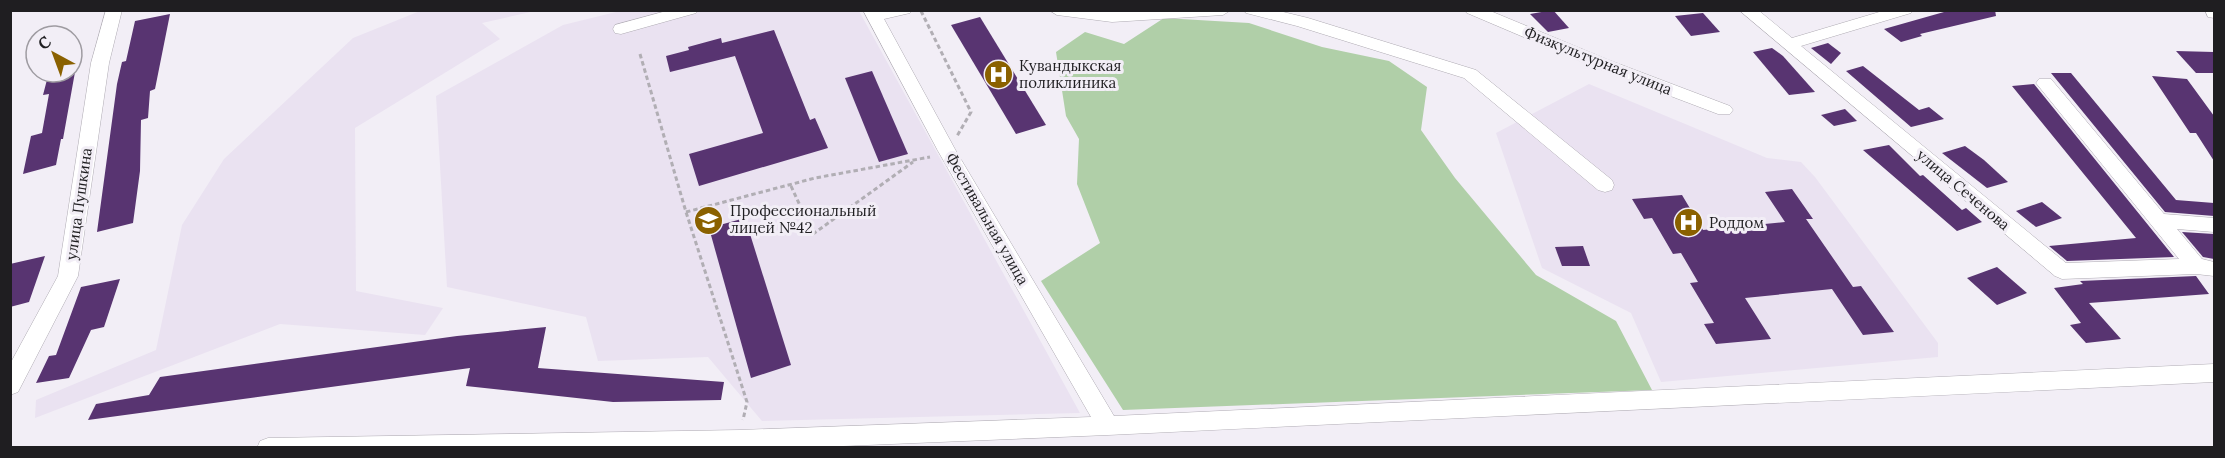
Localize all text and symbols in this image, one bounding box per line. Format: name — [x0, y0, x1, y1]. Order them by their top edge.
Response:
street label: Физкультурная улица — [1522, 22, 1675, 99]
north arrow — [24, 24, 84, 84]
text: С — [33, 32, 55, 54]
place label: Кувандыкская поликлиника — [1019, 56, 1122, 92]
hospital icon: Кувандыкская поликлиника — [982, 59, 1014, 91]
street label: улица Сеченова — [1913, 145, 2014, 234]
street label: улица Пушкина — [61, 146, 96, 261]
street label: Фестивальная улица — [942, 149, 1033, 288]
place label: Профессиональный лицей №42 — [730, 201, 876, 237]
school or university icon: Профессиональный лицей №42 — [693, 204, 725, 236]
hospital icon: Роддом — [1672, 207, 1704, 239]
place label: Роддом — [1709, 213, 1764, 232]

